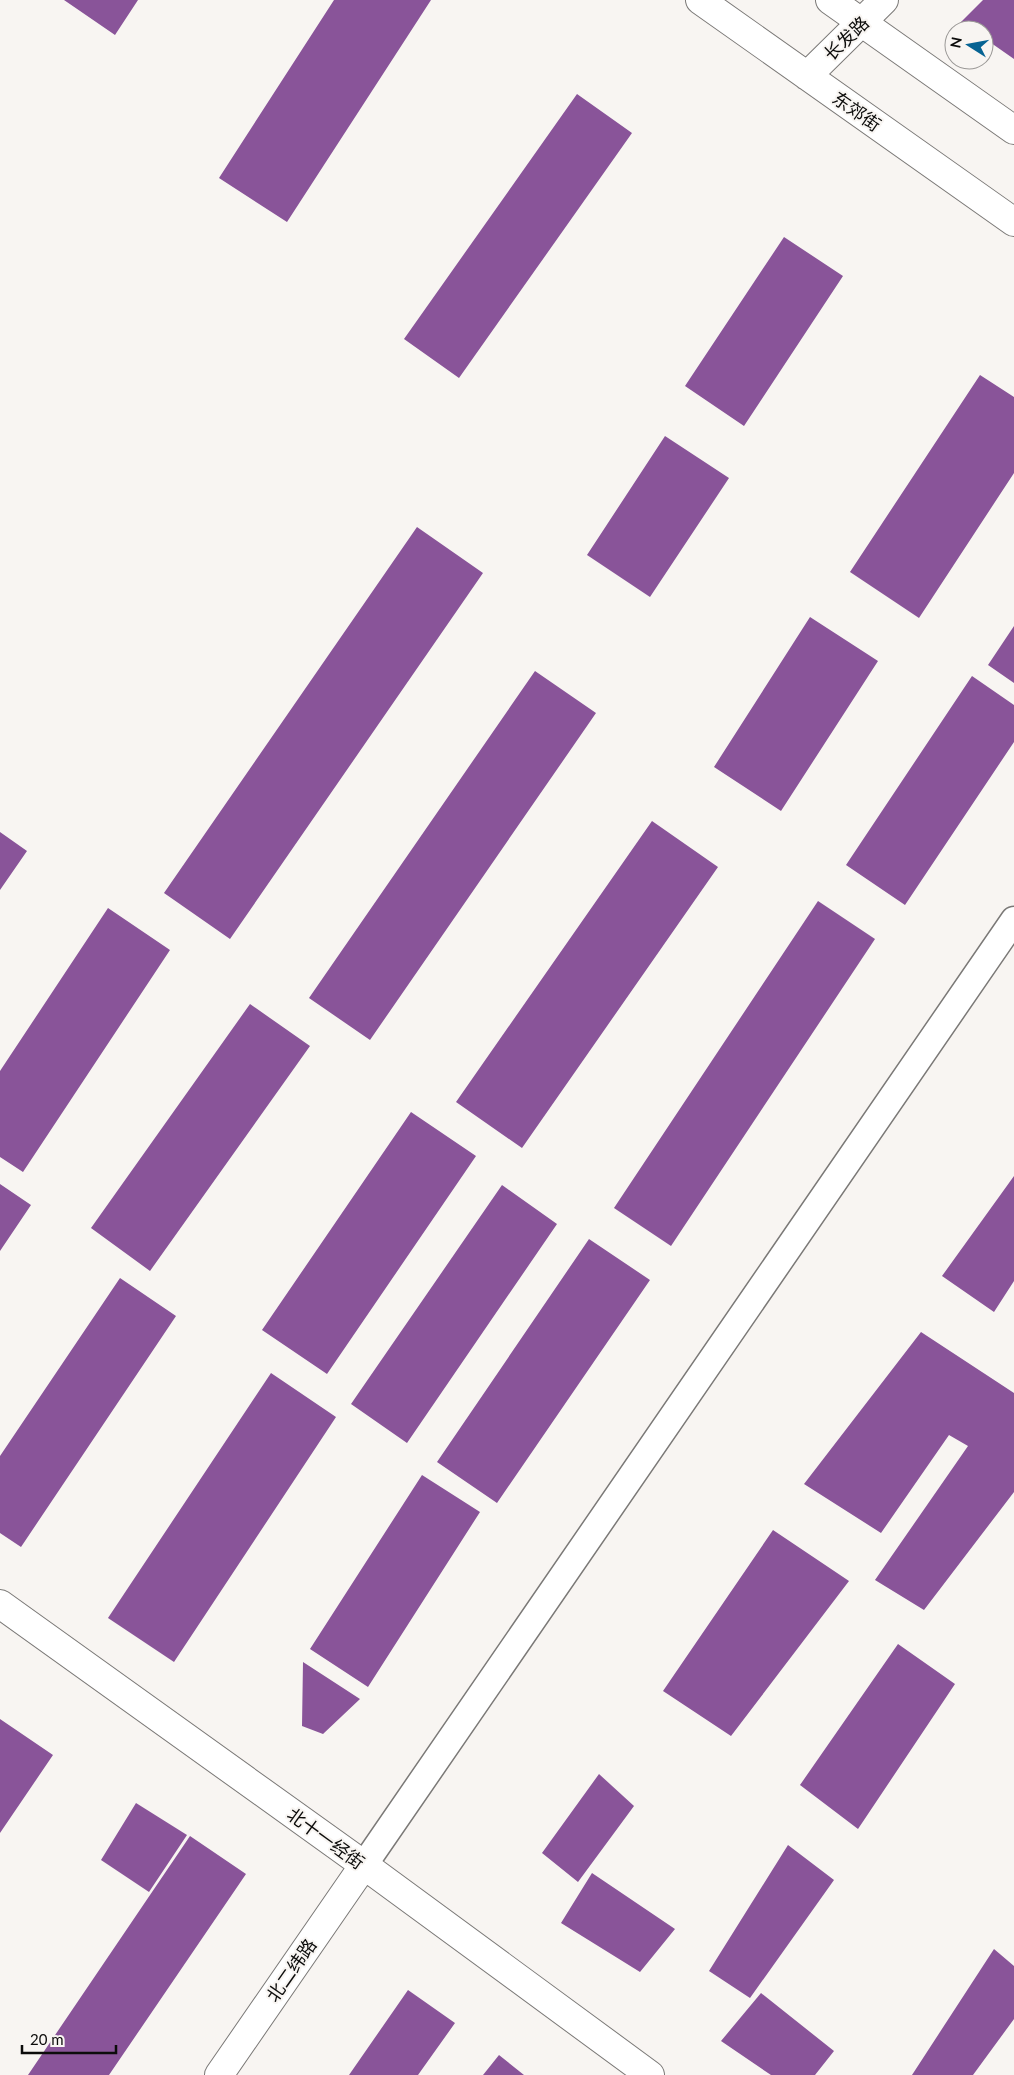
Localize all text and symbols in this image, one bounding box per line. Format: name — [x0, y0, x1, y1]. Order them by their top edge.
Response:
street label: 长发路 — [819, 11, 873, 65]
north arrow — [944, 20, 994, 70]
text: N — [946, 36, 965, 49]
street label: 东郊街 — [829, 87, 885, 135]
street label: 北十一经街 — [283, 1803, 369, 1873]
street label: 北二纬路 — [261, 1934, 321, 2006]
scale bar — [22, 2022, 116, 2054]
text: 20 m — [30, 2030, 64, 2048]

